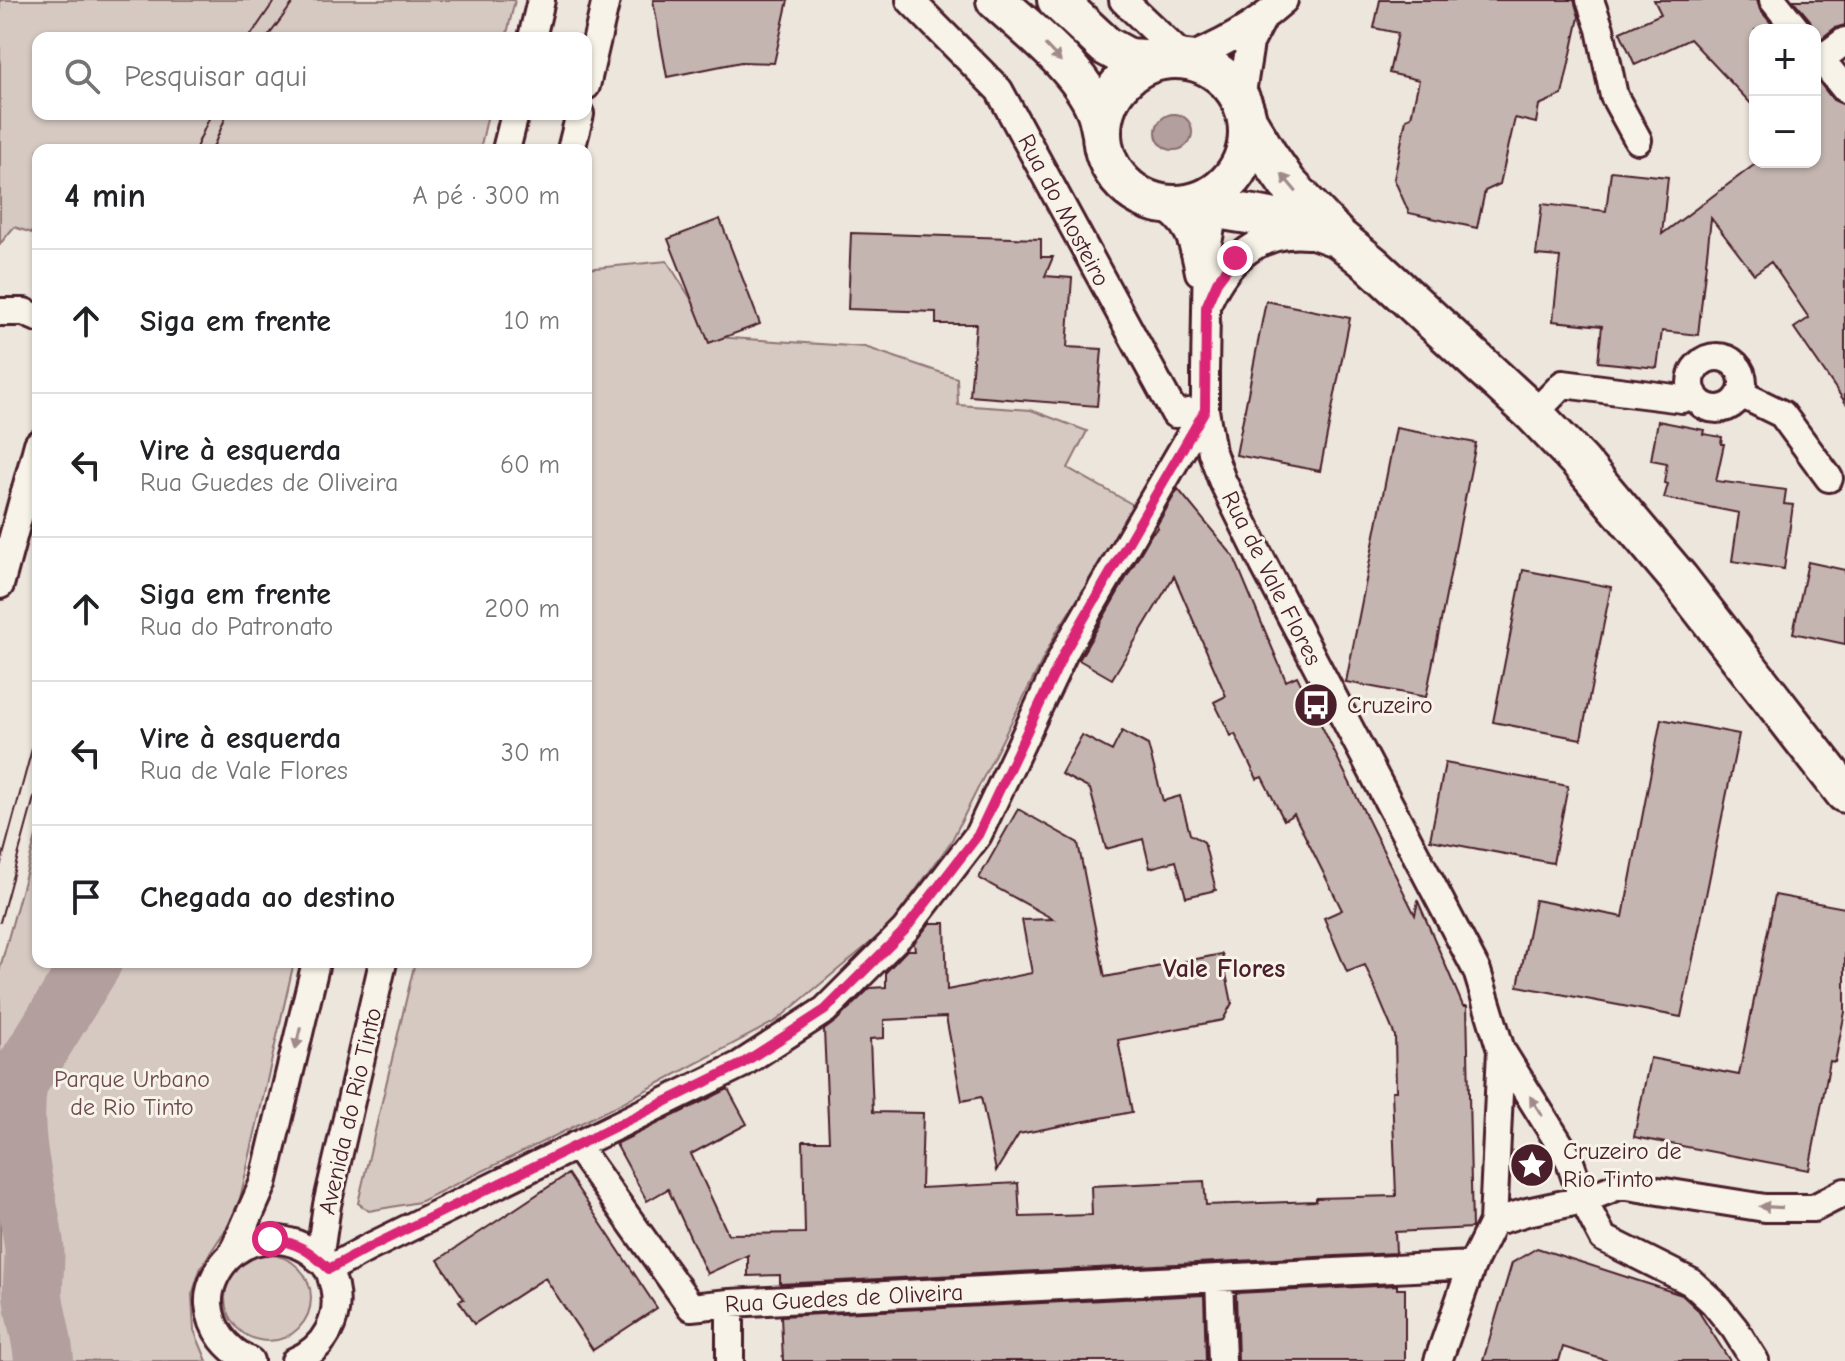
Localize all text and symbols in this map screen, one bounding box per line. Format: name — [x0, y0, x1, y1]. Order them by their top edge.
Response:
map controls — [1749, 24, 1821, 168]
button: + — [1749, 24, 1821, 96]
search box — [32, 32, 592, 120]
one-way arrow — [1044, 43, 1062, 62]
icon: search — [60, 54, 104, 98]
text: Pesquisar aqui — [124, 59, 307, 94]
button: − — [1749, 96, 1821, 168]
street label: Rua do Mosteiro — [1012, 129, 1116, 291]
one-way arrow — [1281, 174, 1298, 194]
text: 4 min — [64, 176, 146, 216]
text: A pé · 300 m — [412, 181, 560, 211]
route end — [1217, 240, 1253, 276]
icon: ahead — [64, 299, 108, 343]
text: Siga em frente — [140, 304, 331, 339]
text: 10 m — [504, 306, 560, 336]
text: Vire à esquerda — [140, 433, 341, 468]
icon: left — [64, 443, 108, 487]
text: 60 m — [500, 450, 560, 480]
text: Rua Guedes de Oliveira — [140, 468, 398, 498]
street label: Rua de Vale Flores — [1216, 486, 1328, 670]
text: Siga em frente — [140, 577, 331, 612]
icon: ahead — [64, 587, 108, 631]
text: 200 m — [485, 594, 560, 624]
text: Rua do Patronato — [140, 612, 333, 642]
bus stop icon: Cruzeiro — [1292, 681, 1340, 729]
place label: Cruzeiro — [1347, 691, 1433, 719]
text: Vire à esquerda — [140, 721, 341, 756]
icon: left — [64, 731, 108, 775]
text: 30 m — [501, 738, 560, 768]
text: Rua de Vale Flores — [140, 756, 348, 786]
icon: arrive — [64, 875, 108, 919]
text: Chegada ao destino — [140, 880, 395, 915]
district label: Vale Flores — [1163, 954, 1285, 984]
street label: Avenida do Rio Tinto — [313, 1005, 387, 1217]
one-way arrow — [291, 1026, 304, 1051]
park label: Parque Urbano de Rio Tinto — [54, 1065, 210, 1121]
one-way arrow — [1530, 1095, 1544, 1117]
place label: Cruzeiro de Rio Tinto — [1563, 1137, 1681, 1193]
place icon: Cruzeiro de Rio Tinto — [1508, 1141, 1556, 1189]
one-way arrow — [1758, 1200, 1783, 1213]
route start — [252, 1221, 288, 1257]
street label: Rua Guedes de Oliveira — [724, 1278, 964, 1318]

